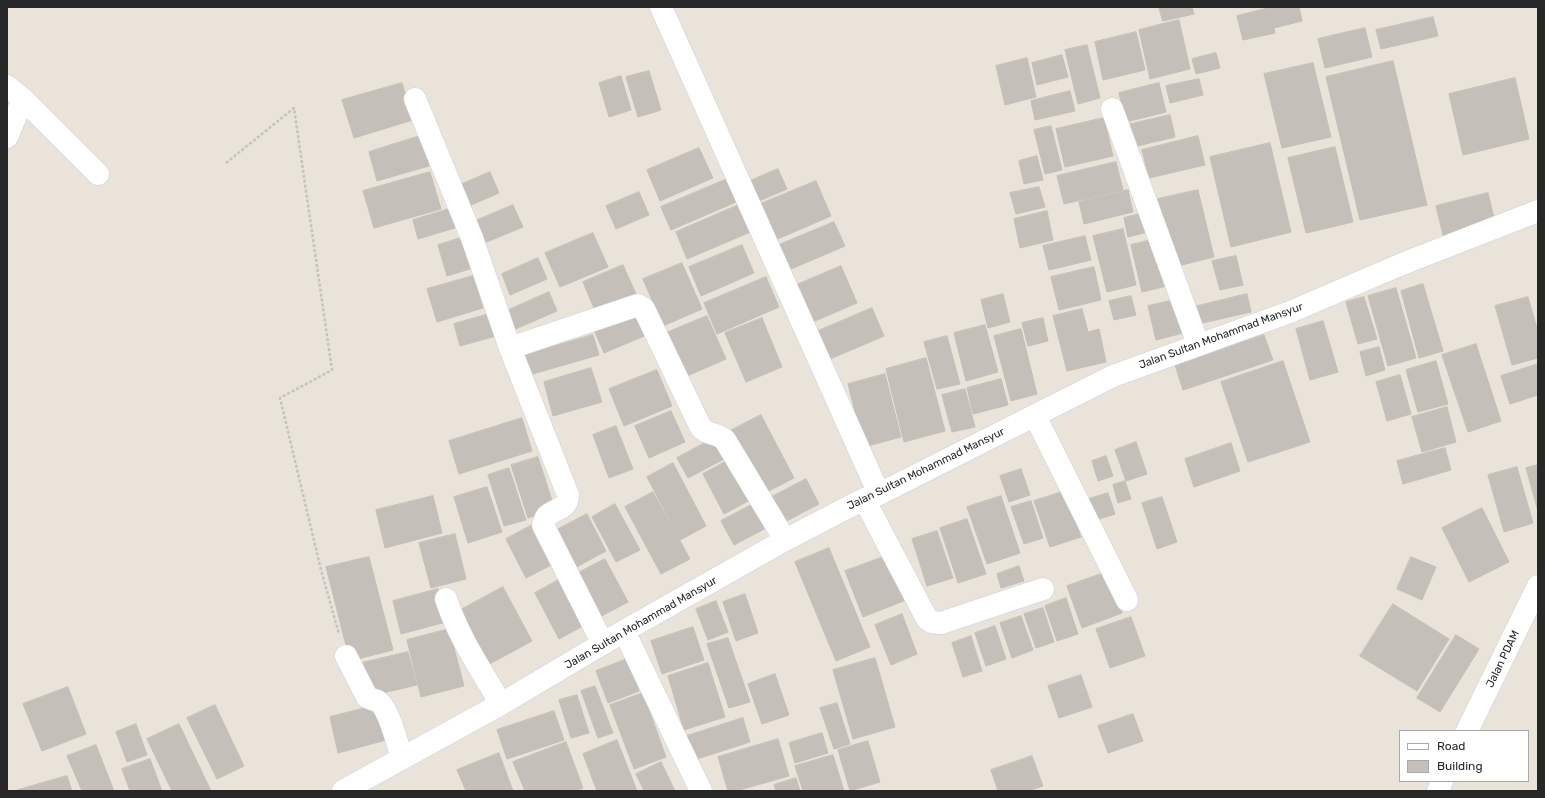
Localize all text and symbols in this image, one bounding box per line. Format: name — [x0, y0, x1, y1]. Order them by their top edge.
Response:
street label: Jalan Sultan Mohammad Mansyur — [1137, 300, 1305, 372]
street label: Jalan Sultan Mohammad Mansyur — [845, 425, 1007, 513]
street label: Jalan Sultan Mohammad Mansyur — [563, 574, 719, 672]
street label: Jalan PDAM — [1484, 628, 1522, 690]
legend — [1399, 730, 1529, 782]
text: Road — [1437, 739, 1465, 753]
text: Building — [1437, 759, 1483, 773]

